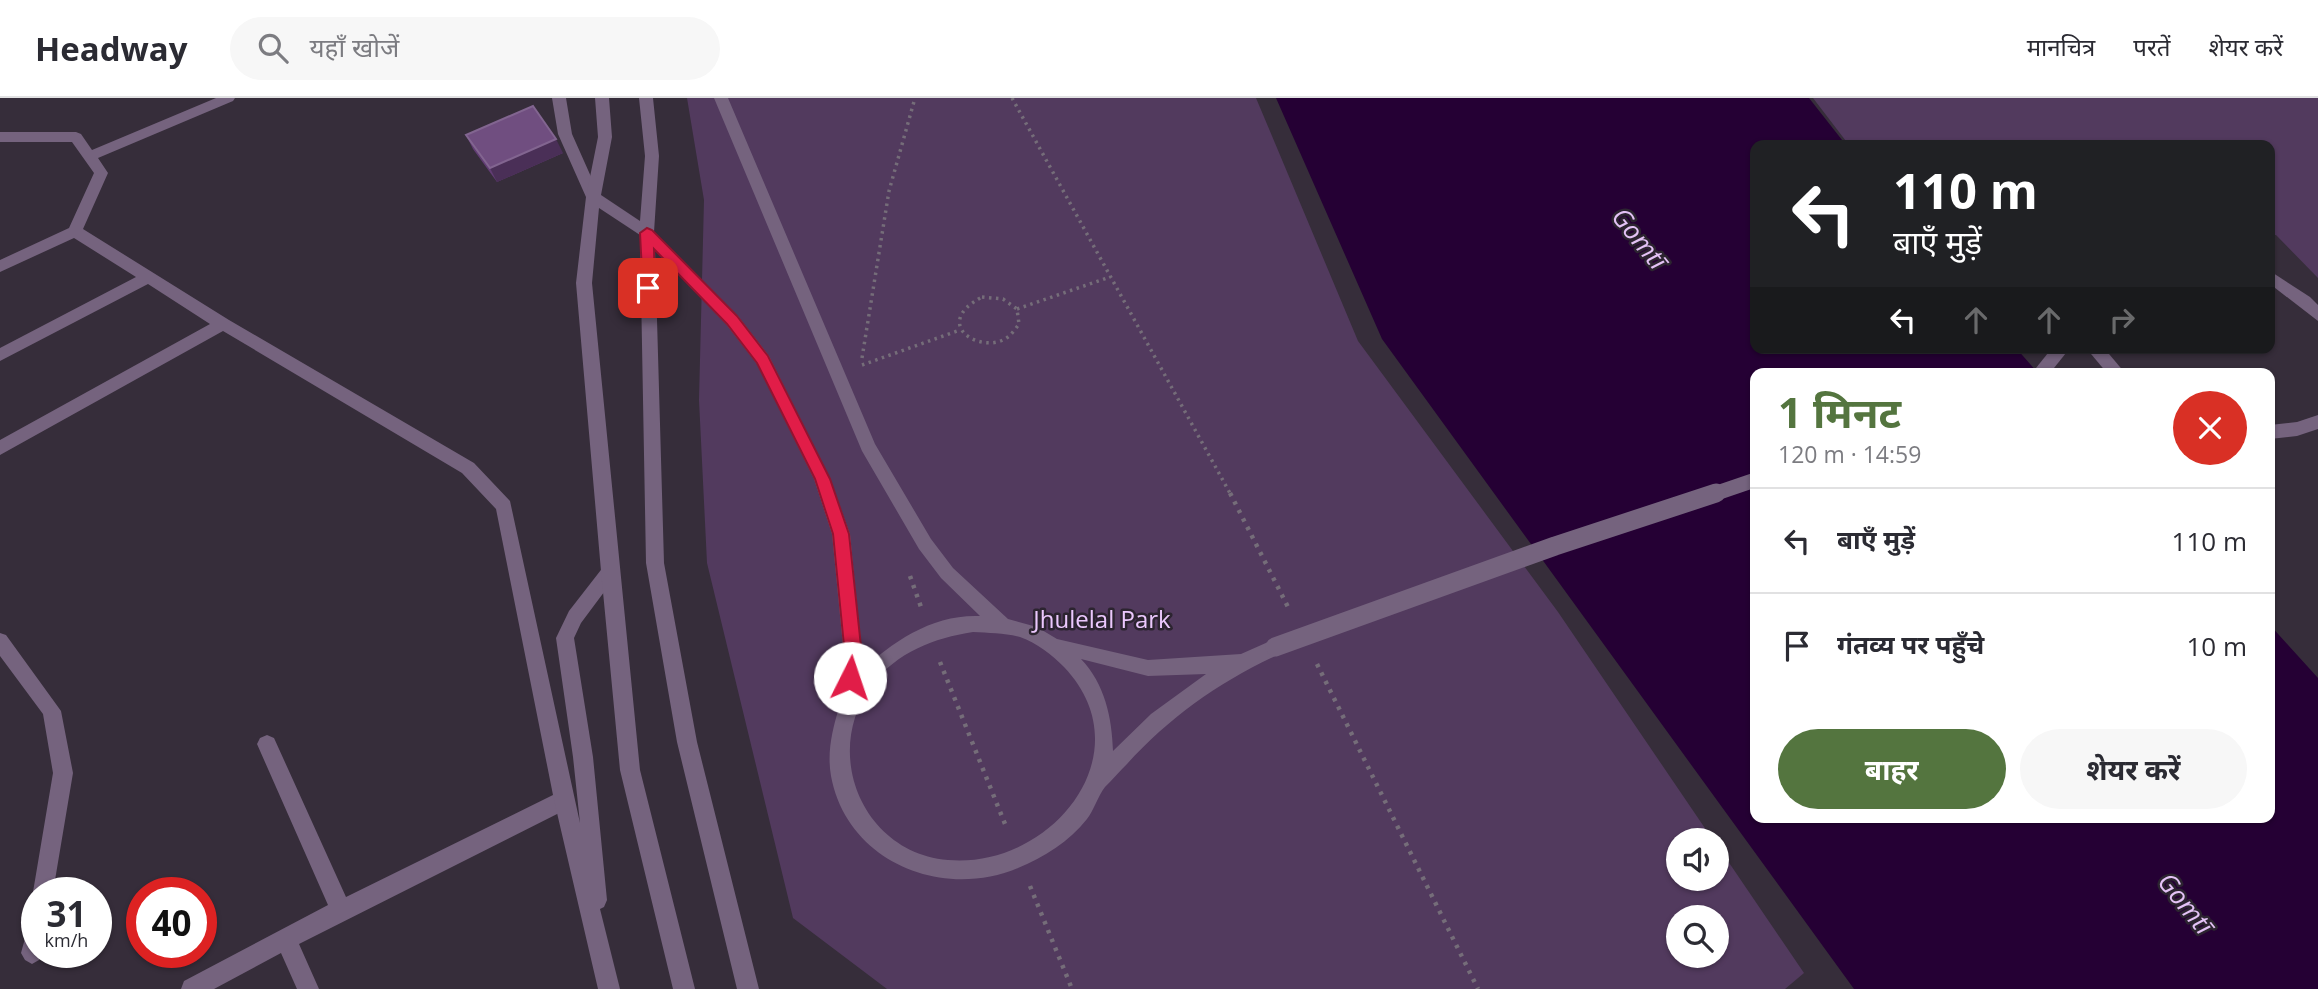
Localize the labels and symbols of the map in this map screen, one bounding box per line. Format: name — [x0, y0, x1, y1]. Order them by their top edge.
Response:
water label: Gomtī — [1604, 199, 1678, 278]
pin — [618, 258, 678, 318]
park label: Jhulelal Park — [1031, 602, 1171, 635]
position arrow — [813, 641, 887, 715]
water label: Gomtī — [2150, 864, 2224, 943]
speed limit sign: 40 — [126, 877, 217, 968]

